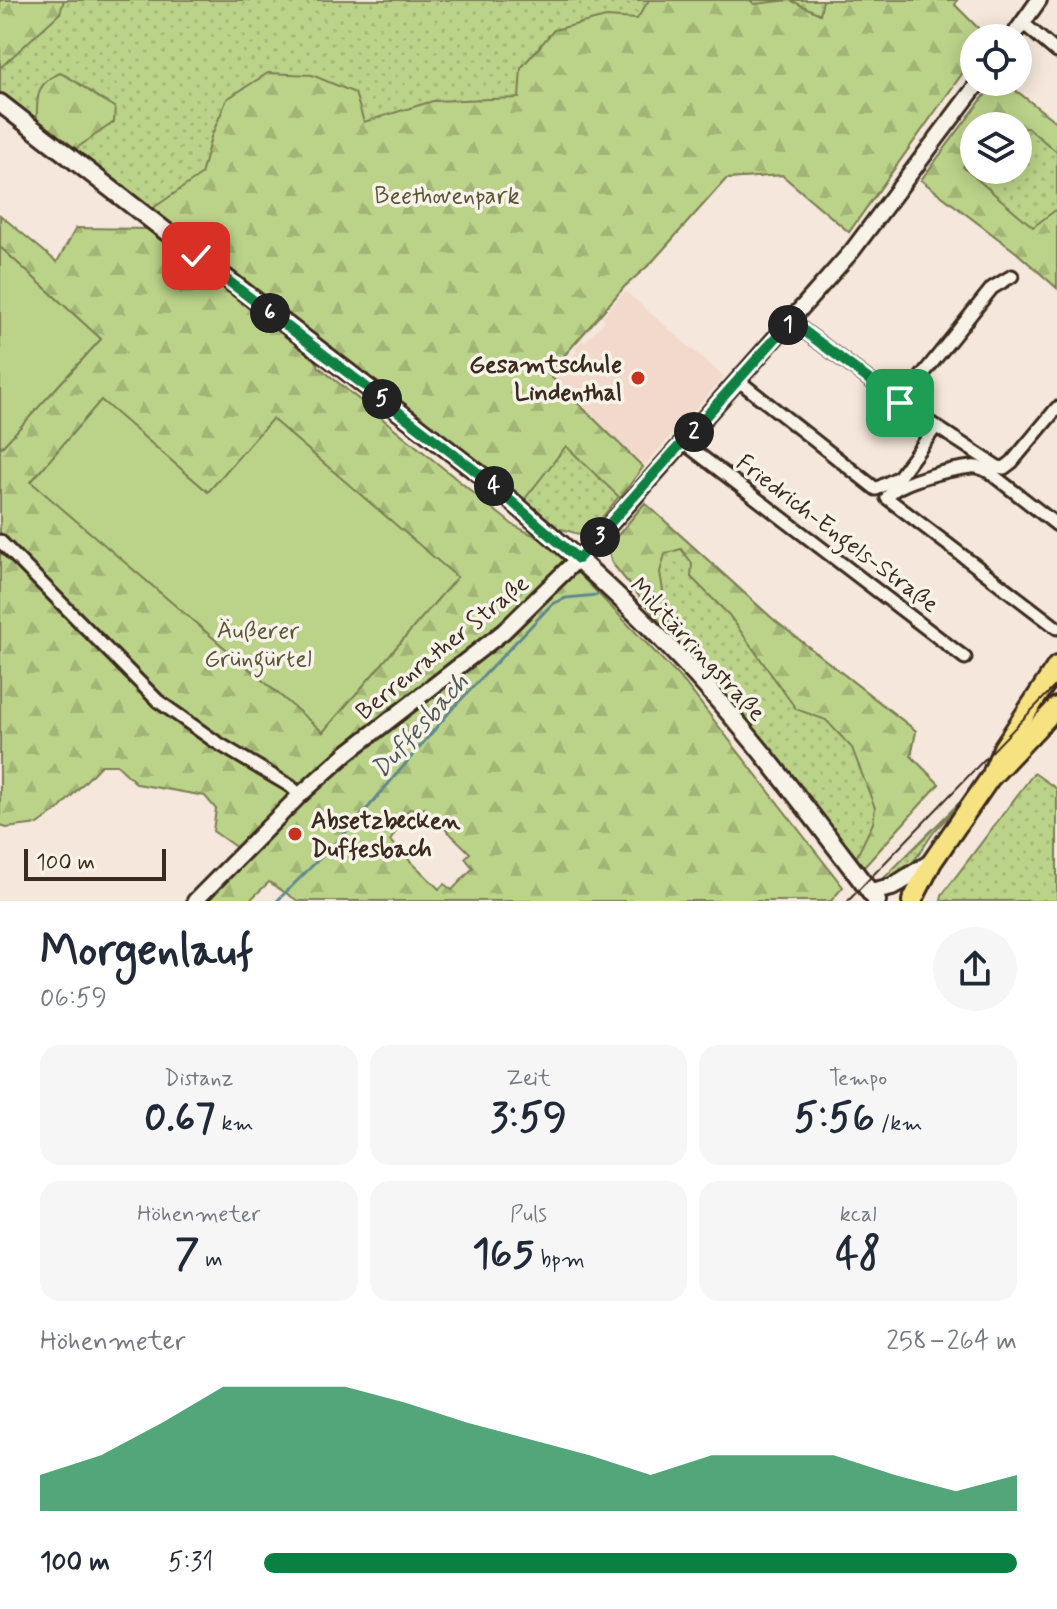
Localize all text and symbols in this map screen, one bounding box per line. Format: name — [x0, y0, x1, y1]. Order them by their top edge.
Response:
map controls — [960, 24, 1032, 184]
button: locate — [960, 24, 1032, 96]
button: layers — [960, 112, 1032, 184]
park label: Beethovenpark — [374, 181, 520, 212]
pin — [162, 222, 230, 290]
icon: check — [174, 234, 218, 278]
pin: 6 — [250, 293, 290, 333]
text: 6 — [264, 299, 276, 327]
pin: 1 — [768, 305, 808, 345]
text: 1 — [783, 311, 793, 339]
place label: Gesamtschule Lindenthal — [469, 350, 622, 409]
marker: Gesamtschule Lindenthal — [629, 369, 647, 387]
pin — [866, 369, 934, 437]
pin: 5 — [362, 379, 402, 419]
icon: arrive — [878, 381, 922, 425]
text: 5 — [375, 385, 389, 413]
pin: 2 — [674, 412, 714, 452]
text: 2 — [689, 418, 699, 446]
street label: Friedrich-Engels-Straße — [728, 448, 945, 623]
pin: 4 — [474, 466, 514, 506]
text: 4 — [488, 472, 500, 500]
pin: 3 — [580, 517, 620, 557]
text: 3 — [595, 523, 605, 551]
street label: Berrenrather Straße — [350, 569, 536, 728]
street label: Militärringstraße — [622, 572, 772, 729]
park label: Äußerer Grüngürtel — [204, 616, 312, 678]
water label: Duffesbach — [364, 666, 477, 786]
place label: Absetzbecken Duffesbach — [311, 806, 461, 865]
marker: Absetzbecken Duffesbach — [286, 825, 304, 843]
scale bar — [24, 845, 166, 881]
text: 100 m — [36, 849, 95, 877]
text: Morgenlauf — [40, 923, 253, 981]
button: share — [933, 927, 1017, 1011]
text: 06:59 — [40, 982, 107, 1016]
text: Distanz — [164, 1065, 233, 1093]
text: Zeit — [506, 1065, 551, 1093]
text: Tempo — [829, 1065, 887, 1093]
text: 0.67 — [144, 1093, 215, 1145]
text: 3:59 — [490, 1093, 567, 1145]
text: 5:56 — [794, 1093, 875, 1145]
text: km — [215, 1110, 253, 1138]
text: /km — [875, 1110, 922, 1138]
text: Höhenmeter — [137, 1201, 260, 1229]
text: Puls — [510, 1201, 547, 1229]
text: kcal — [840, 1201, 877, 1229]
text: 7 — [175, 1229, 199, 1281]
text: 165 — [472, 1229, 534, 1281]
text: 48 — [836, 1229, 881, 1281]
text: m — [199, 1246, 223, 1274]
text: bpm — [534, 1246, 585, 1274]
text: Höhenmeter — [40, 1325, 186, 1359]
text: 258–264 m — [886, 1325, 1017, 1359]
text: 100 m — [40, 1546, 110, 1580]
text: 5:31 — [168, 1546, 213, 1580]

